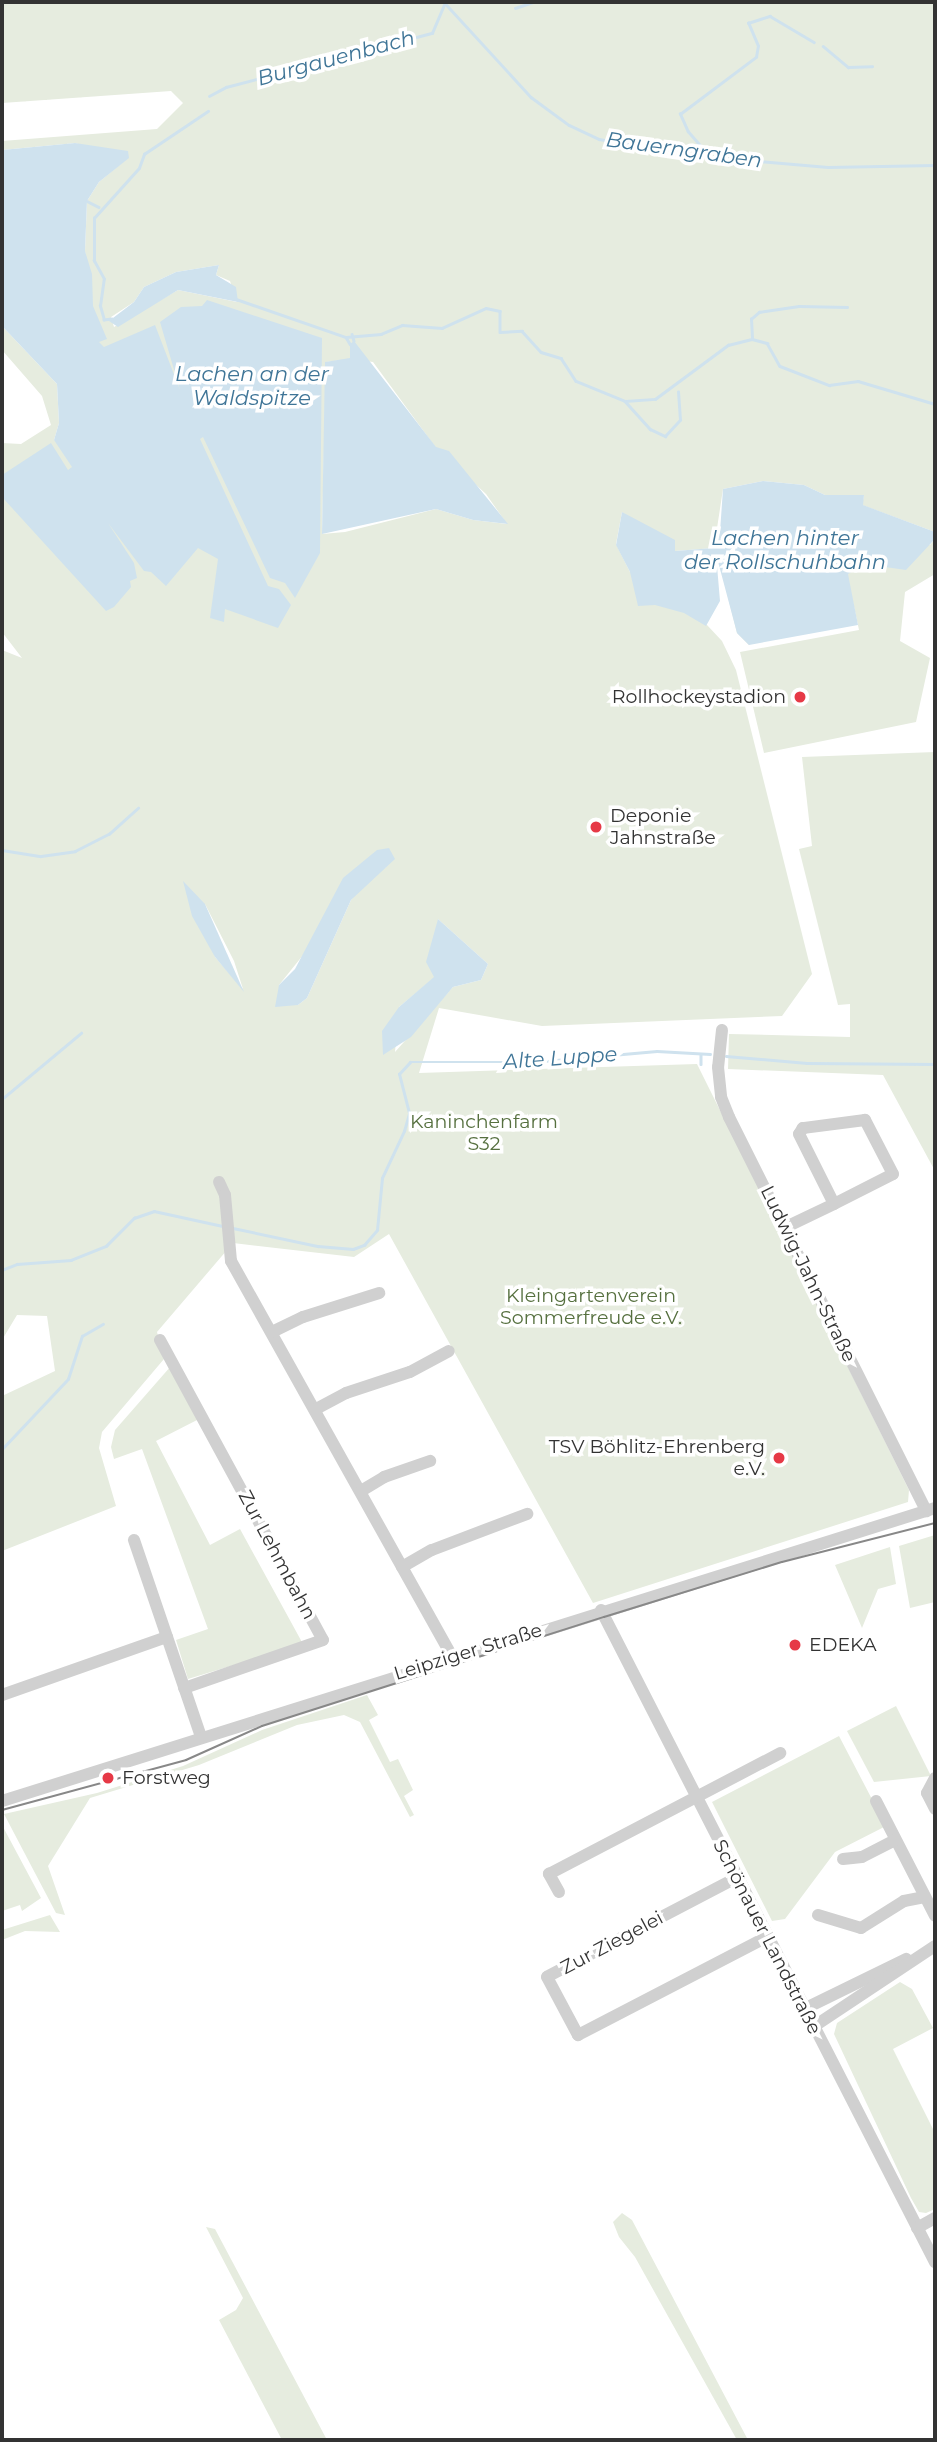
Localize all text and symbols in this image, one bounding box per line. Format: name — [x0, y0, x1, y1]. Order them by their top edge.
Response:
water label: Burgauenbach — [254, 25, 418, 91]
water label: Bauerngraben — [604, 127, 764, 173]
water label: Lachen an der Waldspitze — [175, 361, 329, 411]
water label: Lachen hinter der Rollschuhbahn — [684, 525, 886, 575]
place label: Rollhockeystadion — [612, 686, 786, 708]
marker: Rollhockeystadion — [792, 689, 808, 705]
place label: Deponie Jahnstraße — [610, 805, 716, 849]
marker: Deponie Jahnstraße — [588, 819, 604, 835]
water label: Alte Luppe — [502, 1041, 618, 1075]
park label: Kaninchenfarm S32 — [410, 1111, 558, 1155]
street label: Ludwig-Jahn-Straße — [755, 1182, 861, 1366]
park label: Kleingartenverein Sommerfreude e.V. — [500, 1285, 682, 1329]
place label: TSV Böhlitz-Ehrenberg e.V. — [549, 1436, 765, 1480]
marker: TSV Böhlitz-Ehrenberg e.V. — [771, 1450, 787, 1466]
street label: Zur Lehmbahn — [233, 1487, 321, 1623]
street label: Leipziger Straße — [391, 1619, 545, 1685]
place label: EDEKA — [809, 1634, 877, 1656]
marker: EDEKA — [787, 1637, 803, 1653]
place label: Forstweg — [122, 1767, 211, 1789]
marker: Forstweg — [100, 1770, 116, 1786]
street label: Schönauer Landstraße — [708, 1836, 826, 2038]
street label: Zur Ziegelei — [557, 1906, 667, 1980]

